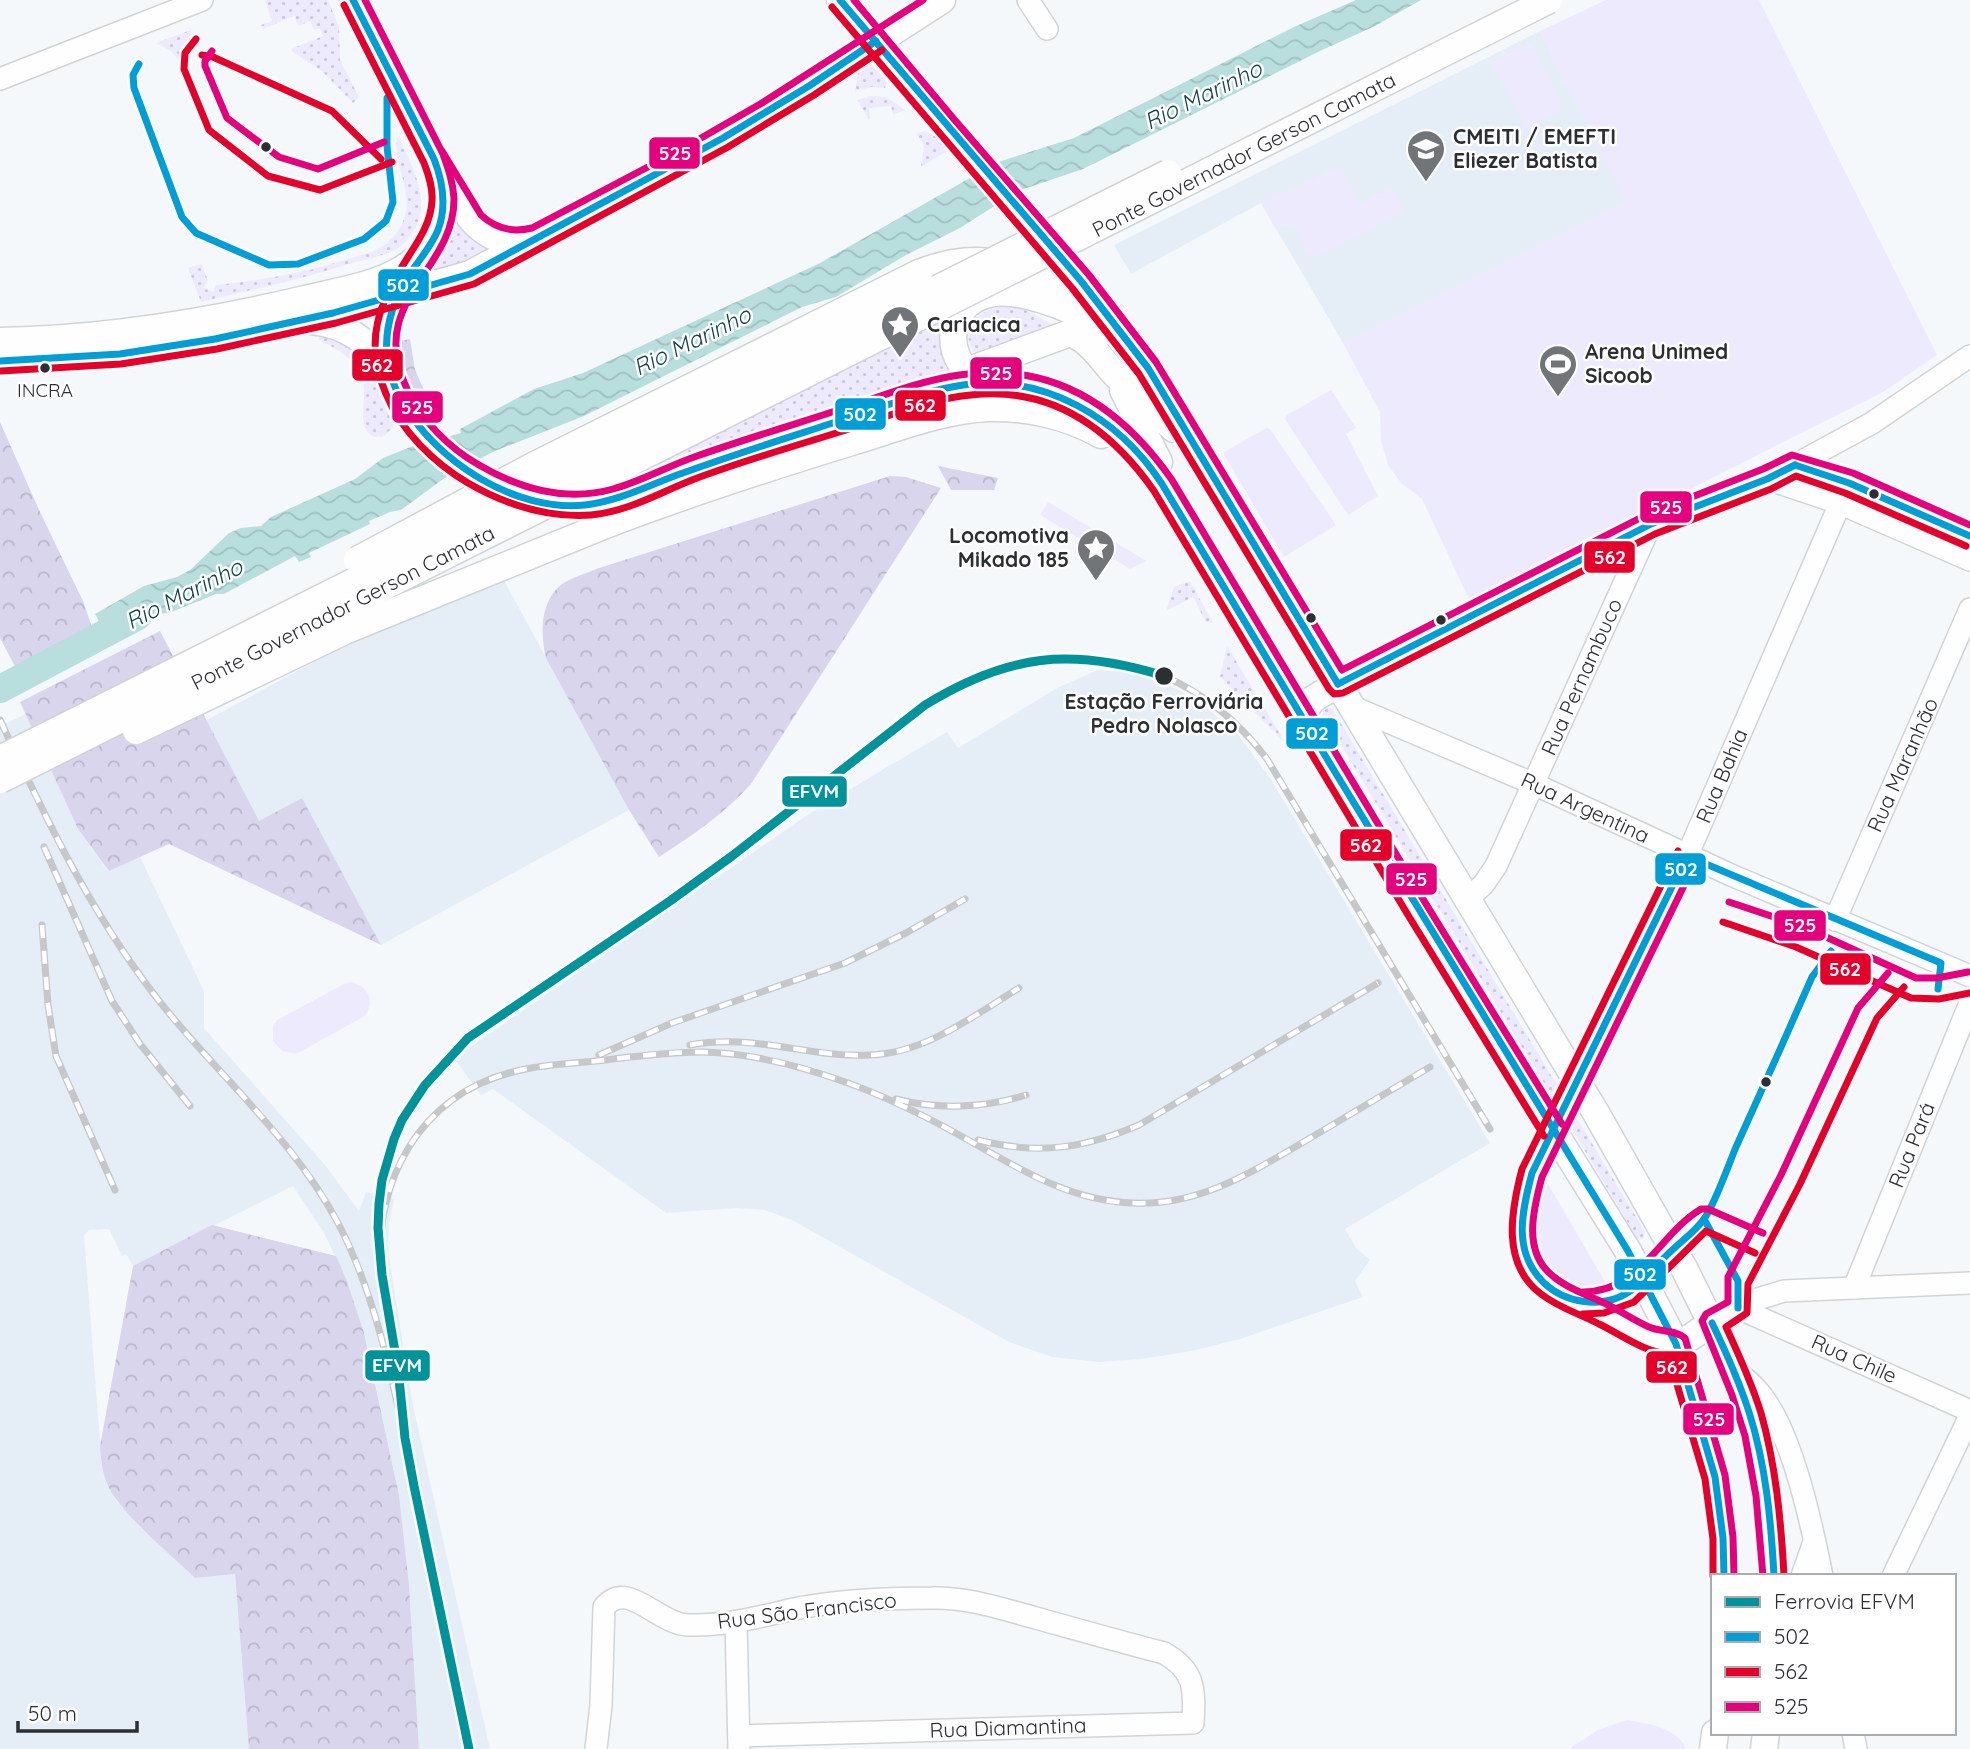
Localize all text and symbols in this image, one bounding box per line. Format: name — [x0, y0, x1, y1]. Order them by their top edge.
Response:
water label: Rio Marinho — [1139, 53, 1267, 136]
street label: Ponte Governador Gerson Camata — [1087, 66, 1400, 242]
place label: CMEITI / EMEFTI Eliezer Batista — [1453, 123, 1616, 173]
school or university icon: CMEITI / EMEFTI Eliezer Batista — [1405, 128, 1447, 183]
line badge: 525 — [648, 136, 701, 170]
unlabelled marker — [259, 140, 273, 154]
text: 525 — [659, 141, 691, 165]
line badge: 502 — [377, 268, 430, 302]
text: 502 — [386, 273, 420, 297]
water label: Rio Marinho — [628, 299, 756, 382]
place icon: Cariacica — [879, 304, 921, 359]
place label: Cariacica — [927, 311, 1021, 337]
place label: Arena Unimed Sicoob — [1585, 338, 1728, 388]
sports icon: Arena Unimed Sicoob — [1537, 343, 1579, 398]
line badge: 562 — [351, 348, 404, 382]
text: 562 — [361, 353, 393, 377]
line badge: 525 — [969, 356, 1023, 390]
marker: INCRA — [38, 361, 52, 375]
text: 525 — [980, 361, 1012, 385]
place label: INCRA — [17, 378, 73, 402]
line badge: 562 — [894, 389, 947, 422]
line badge: 525 — [391, 390, 444, 424]
text: 562 — [904, 393, 936, 417]
text: 525 — [401, 395, 433, 419]
line badge: 502 — [834, 397, 887, 431]
text: 502 — [843, 402, 877, 426]
unlabelled marker — [1867, 487, 1881, 501]
line badge: 525 — [1639, 490, 1693, 524]
text: 525 — [1650, 495, 1682, 519]
street label: Ponte Governador Gerson Camata — [186, 519, 499, 695]
place label: Locomotiva Mikado 185 — [949, 522, 1069, 572]
place icon: Locomotiva Mikado 185 — [1075, 527, 1117, 582]
line badge: 562 — [1583, 540, 1636, 574]
text: 562 — [1594, 545, 1626, 569]
water label: Rio Marinho — [120, 551, 248, 635]
street label: Rua Pernambuco — [1535, 594, 1627, 759]
unlabelled marker — [1304, 611, 1318, 625]
unlabelled marker — [1434, 613, 1448, 627]
marker: Estação Ferroviária Pedro Nolasco — [1153, 665, 1175, 687]
place label: Estação Ferroviária Pedro Nolasco — [1065, 688, 1263, 738]
street label: Rua Maranhão — [1861, 693, 1943, 836]
line badge: 502 — [1285, 717, 1339, 750]
text: 502 — [1295, 721, 1329, 745]
street label: Rua Bahia — [1690, 725, 1753, 827]
street label: Rua Argentina — [1517, 766, 1654, 848]
line badge: EFVM — [781, 775, 848, 808]
text: EFVM — [789, 779, 839, 803]
line badge: 562 — [1339, 828, 1393, 862]
text: 562 — [1350, 833, 1382, 857]
line badge: 502 — [1654, 852, 1707, 886]
text: 502 — [1664, 857, 1698, 881]
line badge: 525 — [1385, 862, 1438, 896]
text: 525 — [1395, 867, 1427, 891]
line badge: 525 — [1773, 909, 1827, 942]
text: 525 — [1784, 913, 1816, 937]
line badge: 562 — [1819, 952, 1872, 986]
text: 562 — [1829, 957, 1861, 981]
unlabelled marker — [1759, 1075, 1773, 1089]
street label: Rua Pará — [1882, 1098, 1940, 1191]
line badge: 502 — [1613, 1258, 1667, 1291]
text: 502 — [1623, 1262, 1657, 1286]
street label: Rua Chile — [1808, 1328, 1901, 1388]
line badge: EFVM — [364, 1349, 431, 1382]
line badge: 562 — [1645, 1350, 1698, 1384]
text: EFVM — [372, 1353, 422, 1377]
text: 562 — [1656, 1355, 1688, 1379]
line badge: 525 — [1682, 1402, 1735, 1436]
text: 525 — [1693, 1407, 1725, 1431]
legend — [1711, 1574, 1956, 1735]
street label: Rua São Francisco — [716, 1586, 898, 1634]
text: Ferrovia EFVM — [1774, 1588, 1915, 1614]
text: 502 — [1774, 1623, 1810, 1649]
text: 562 — [1774, 1658, 1808, 1684]
scale bar — [18, 1690, 136, 1734]
text: 525 — [1774, 1693, 1809, 1719]
text: 50 m — [28, 1700, 77, 1726]
street label: Rua Diamantina — [929, 1711, 1087, 1743]

